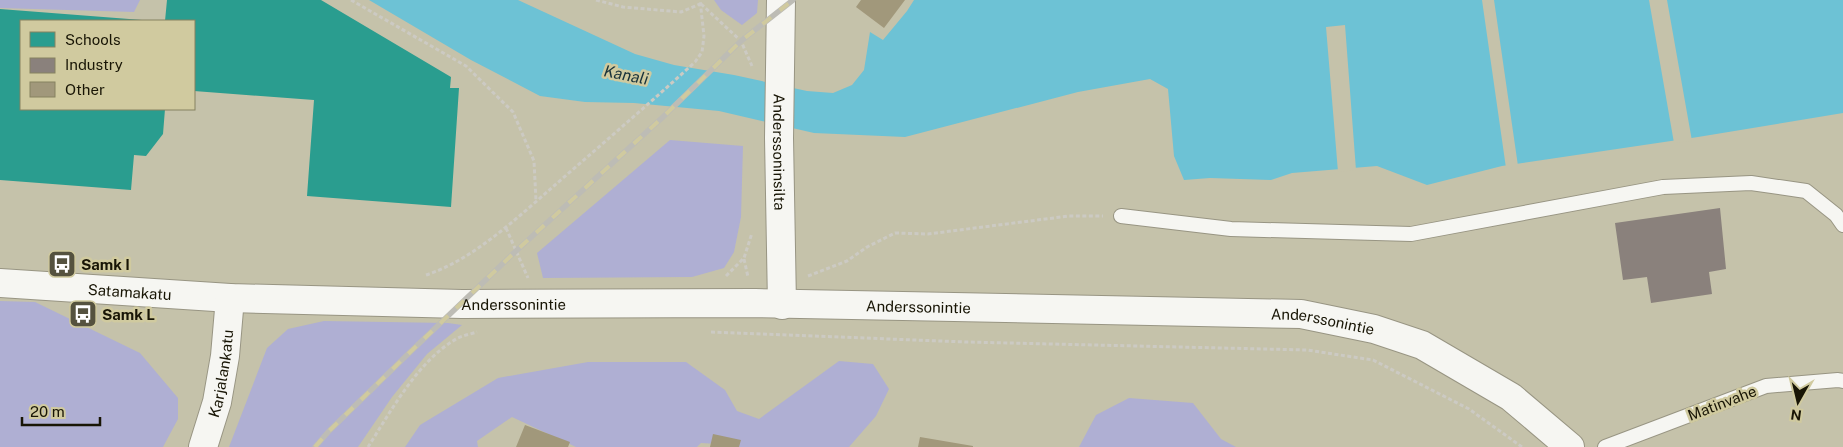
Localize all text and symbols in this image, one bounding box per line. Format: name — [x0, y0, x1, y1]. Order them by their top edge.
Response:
legend — [20, 20, 195, 110]
text: Schools — [65, 31, 121, 48]
text: Industry — [65, 56, 123, 73]
water label: Kanali — [602, 61, 650, 89]
text: Other — [65, 81, 105, 98]
street label: Anderssoninsilta — [770, 93, 789, 211]
bus stop icon: Samk I — [47, 249, 77, 279]
place label: Samk I — [81, 256, 130, 273]
street label: Satamakatu — [87, 280, 172, 303]
street label: Anderssonintie — [461, 295, 566, 313]
street label: Anderssonintie — [866, 297, 971, 316]
bus stop icon: Samk L — [68, 299, 98, 329]
street label: Anderssonintie — [1271, 305, 1376, 337]
place label: Samk L — [102, 306, 155, 323]
street label: Karjalankatu — [204, 329, 236, 419]
north arrow — [1773, 377, 1823, 427]
street label: Matinvahe — [1685, 382, 1759, 424]
scale bar — [22, 394, 100, 426]
text: 20 m — [30, 403, 65, 420]
text: N — [1790, 406, 1803, 424]

